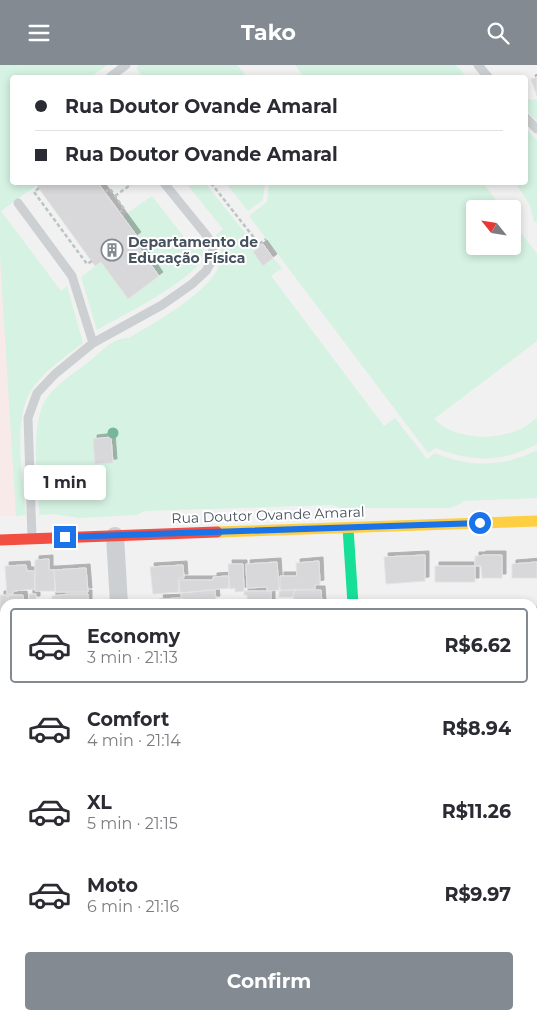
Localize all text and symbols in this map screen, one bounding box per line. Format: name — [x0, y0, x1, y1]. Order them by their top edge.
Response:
icon: menu — [25, 19, 53, 47]
text: Tako — [241, 19, 296, 46]
icon: search — [484, 19, 512, 47]
text: Rua Doutor Ovande Amaral — [65, 95, 338, 118]
text: Rua Doutor Ovande Amaral — [65, 143, 338, 166]
north arrow — [466, 200, 521, 255]
map controls — [466, 200, 521, 255]
place label: Departamento de Educação Física — [128, 233, 258, 267]
building icon: Departamento de Educação Física — [100, 238, 124, 262]
callout: 1 min — [24, 465, 106, 499]
text: 1 min — [43, 473, 87, 492]
street label: Rua Doutor Ovande Amaral — [171, 503, 365, 527]
route start — [469, 512, 491, 534]
route end — [54, 526, 76, 548]
icon: car — [27, 623, 72, 668]
text: Economy — [87, 625, 180, 648]
text: R$6.62 — [445, 634, 511, 657]
text: 3 min · 21:13 — [87, 648, 178, 667]
icon: car — [27, 706, 72, 751]
text: Comfort — [87, 708, 169, 731]
text: R$8.94 — [442, 717, 511, 740]
text: 4 min · 21:14 — [87, 731, 181, 750]
icon: car — [27, 789, 72, 834]
text: XL — [87, 791, 112, 814]
text: R$11.26 — [442, 800, 511, 823]
text: 5 min · 21:15 — [87, 814, 178, 833]
icon: car — [27, 872, 72, 917]
text: Moto — [87, 874, 138, 897]
text: R$9.97 — [444, 883, 511, 906]
text: 6 min · 21:16 — [87, 897, 179, 916]
button: Confirm — [25, 952, 513, 1010]

